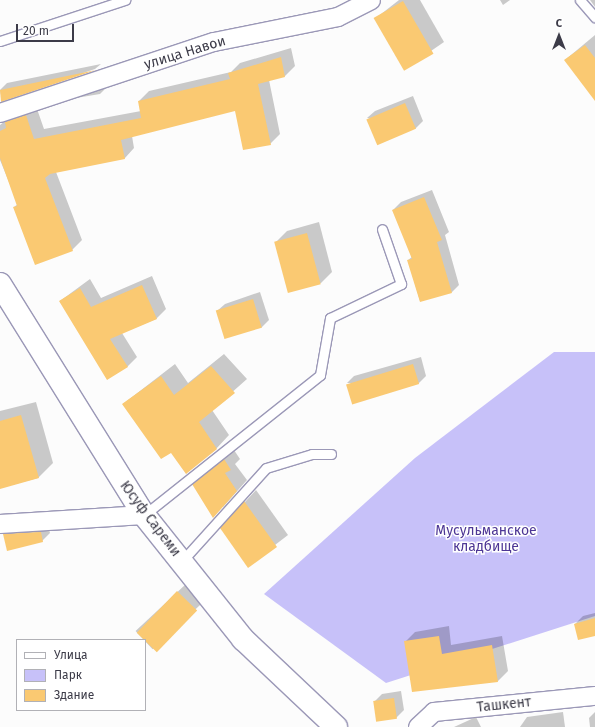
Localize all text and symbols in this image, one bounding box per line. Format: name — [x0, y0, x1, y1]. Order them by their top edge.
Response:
scale bar — [18, 16, 76, 42]
north arrow — [539, 16, 579, 56]
text: С — [556, 17, 562, 30]
text: 20 m — [23, 24, 49, 38]
street label: улица Навои — [142, 33, 228, 73]
street label: Юсуф Сареми — [116, 478, 184, 560]
park label: Мусульманское кладбище — [435, 523, 537, 556]
legend — [16, 639, 146, 711]
text: Улица — [54, 648, 88, 662]
text: Парк — [54, 668, 82, 682]
text: Здание — [54, 688, 94, 702]
street label: Ташкент — [476, 694, 532, 716]

